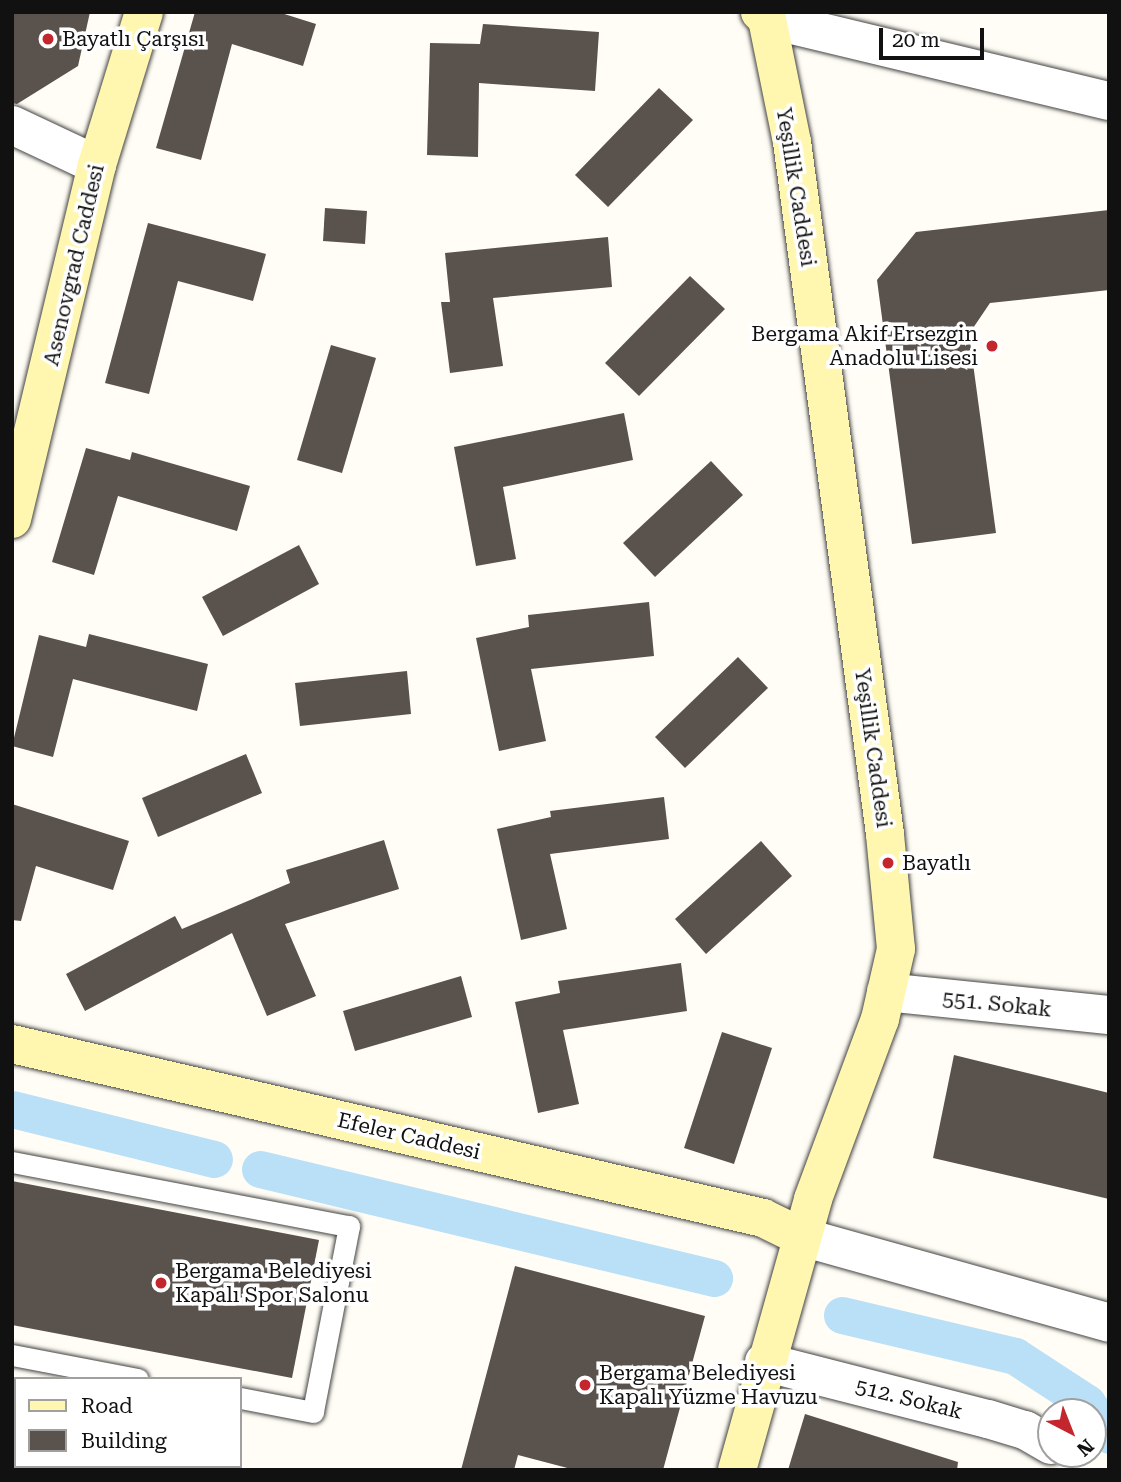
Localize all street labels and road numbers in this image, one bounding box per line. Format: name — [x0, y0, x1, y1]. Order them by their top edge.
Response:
street label: Yeşillik Caddesi — [771, 106, 821, 268]
street label: Asenovgrad Caddesi — [39, 162, 109, 368]
street label: Yeşillik Caddesi — [849, 667, 897, 829]
street label: 551. Sokak — [941, 986, 1053, 1022]
street label: Efeler Caddesi — [335, 1107, 483, 1165]
street label: 512. Sokak — [853, 1374, 965, 1424]

